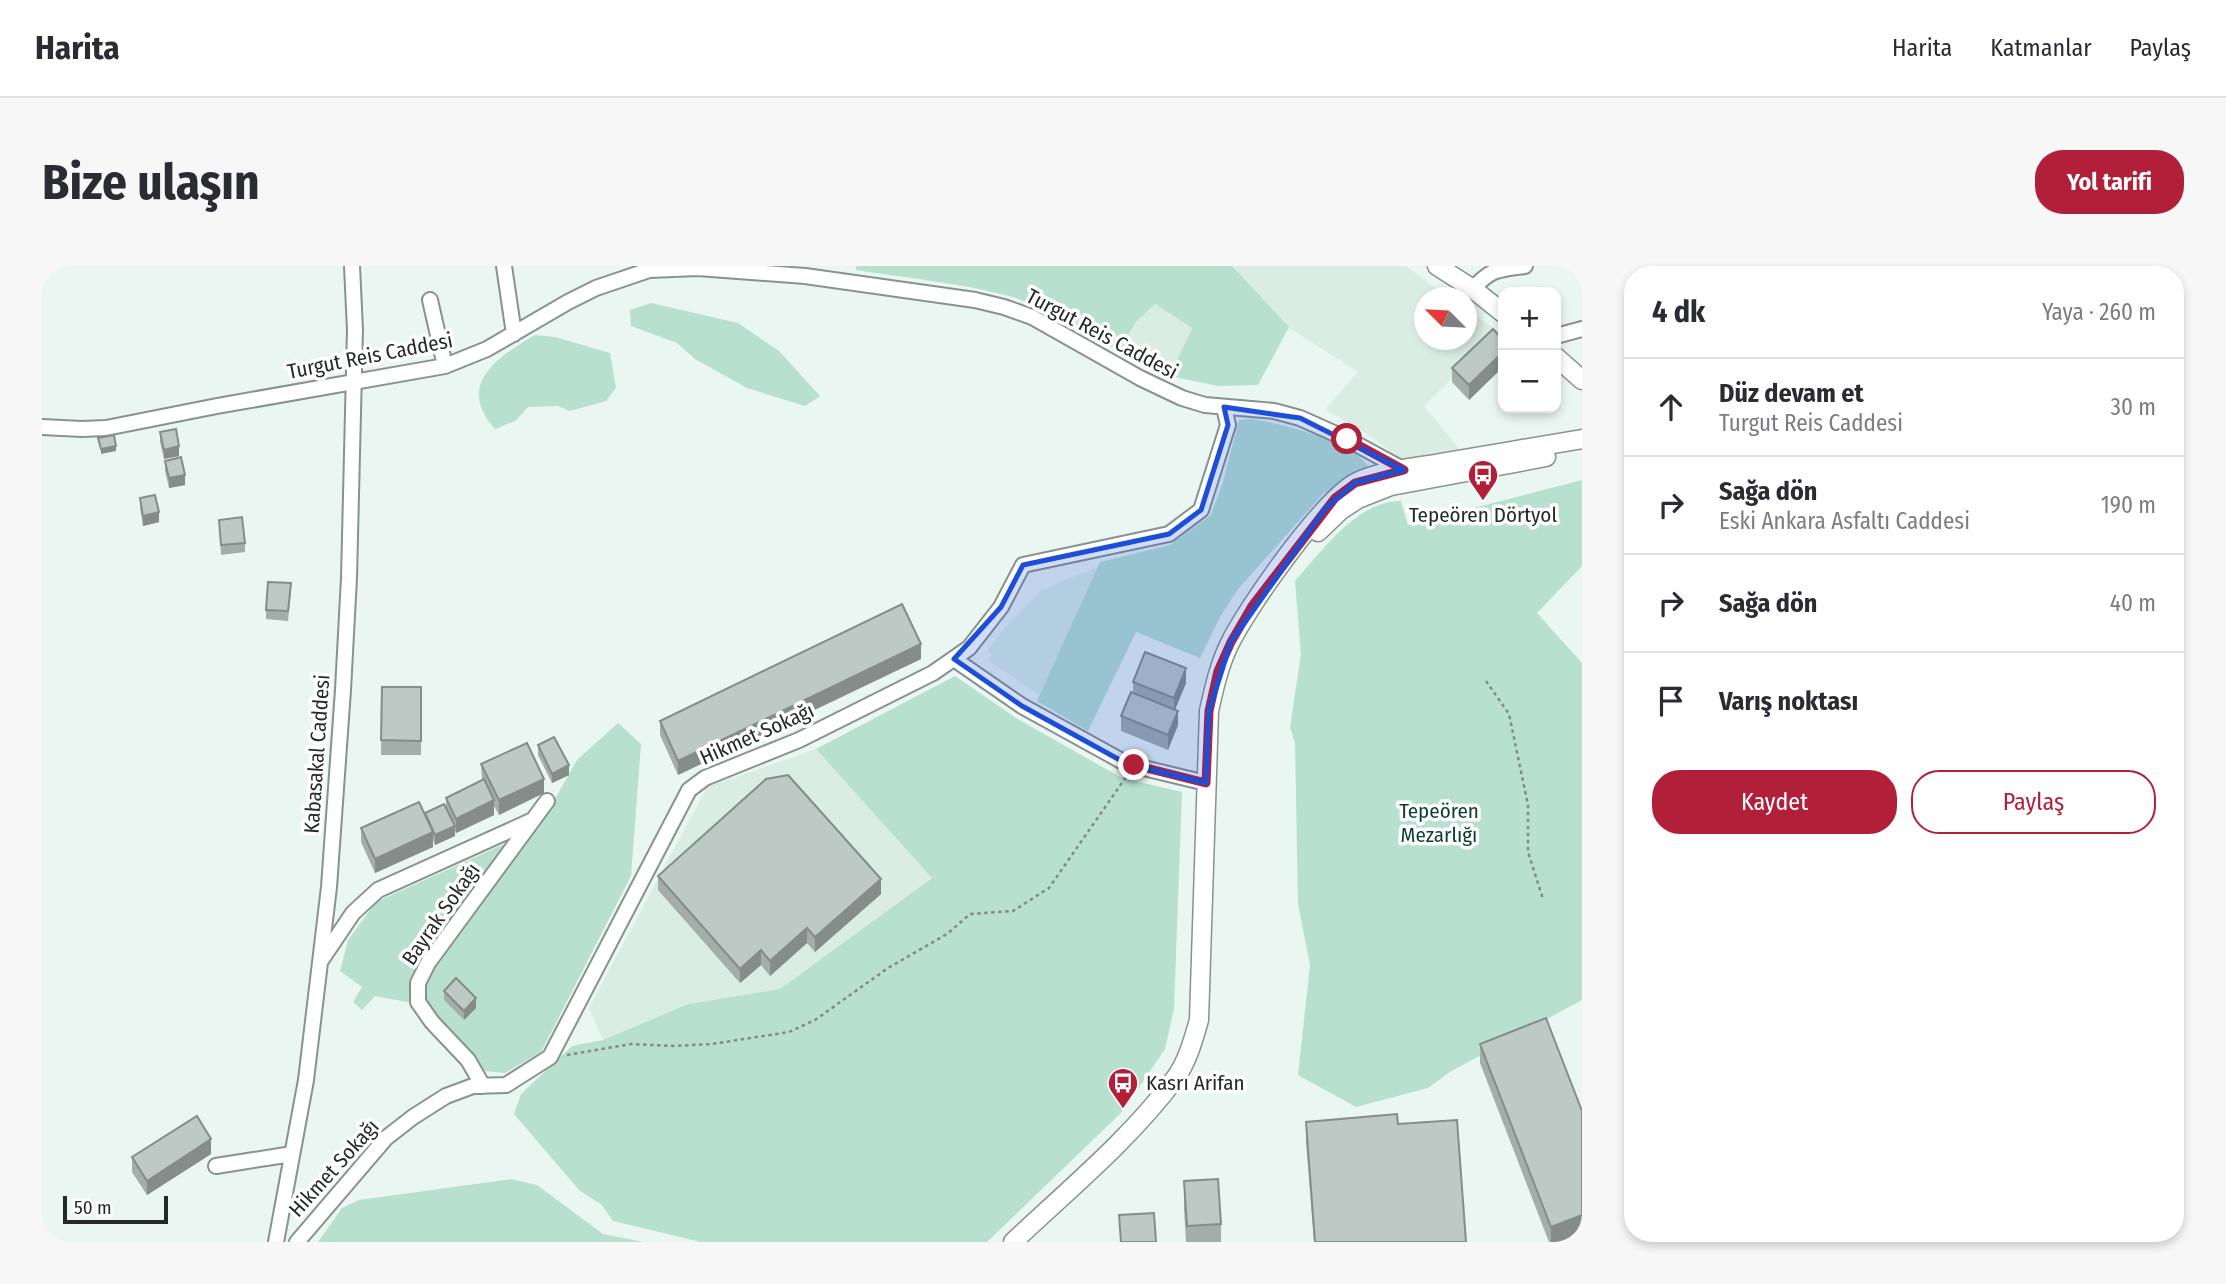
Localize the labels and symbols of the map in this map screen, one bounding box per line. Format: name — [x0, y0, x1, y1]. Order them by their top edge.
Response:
street label: Turgut Reis Caddesi — [1022, 283, 1182, 385]
north arrow — [1414, 287, 1477, 350]
street label: Turgut Reis Caddesi — [285, 327, 455, 385]
route start — [1331, 423, 1362, 454]
bus stop icon: Tepeören Dörtyol — [1466, 458, 1500, 502]
place label: Tepeören Dörtyol — [1409, 502, 1557, 528]
street label: Kabasakal Caddesi — [298, 674, 336, 834]
street label: Hikmet Sokağı — [696, 697, 818, 771]
route end — [1118, 749, 1149, 780]
park label: Tepeören Mezarlığı — [1399, 798, 1479, 848]
street label: Bayrak Sokağı — [396, 858, 486, 970]
bus stop icon: Kasrı Arifan — [1106, 1066, 1140, 1110]
place label: Kasrı Arifan — [1146, 1070, 1245, 1096]
street label: Hikmet Sokağı — [283, 1114, 385, 1222]
scale bar — [63, 1193, 168, 1225]

